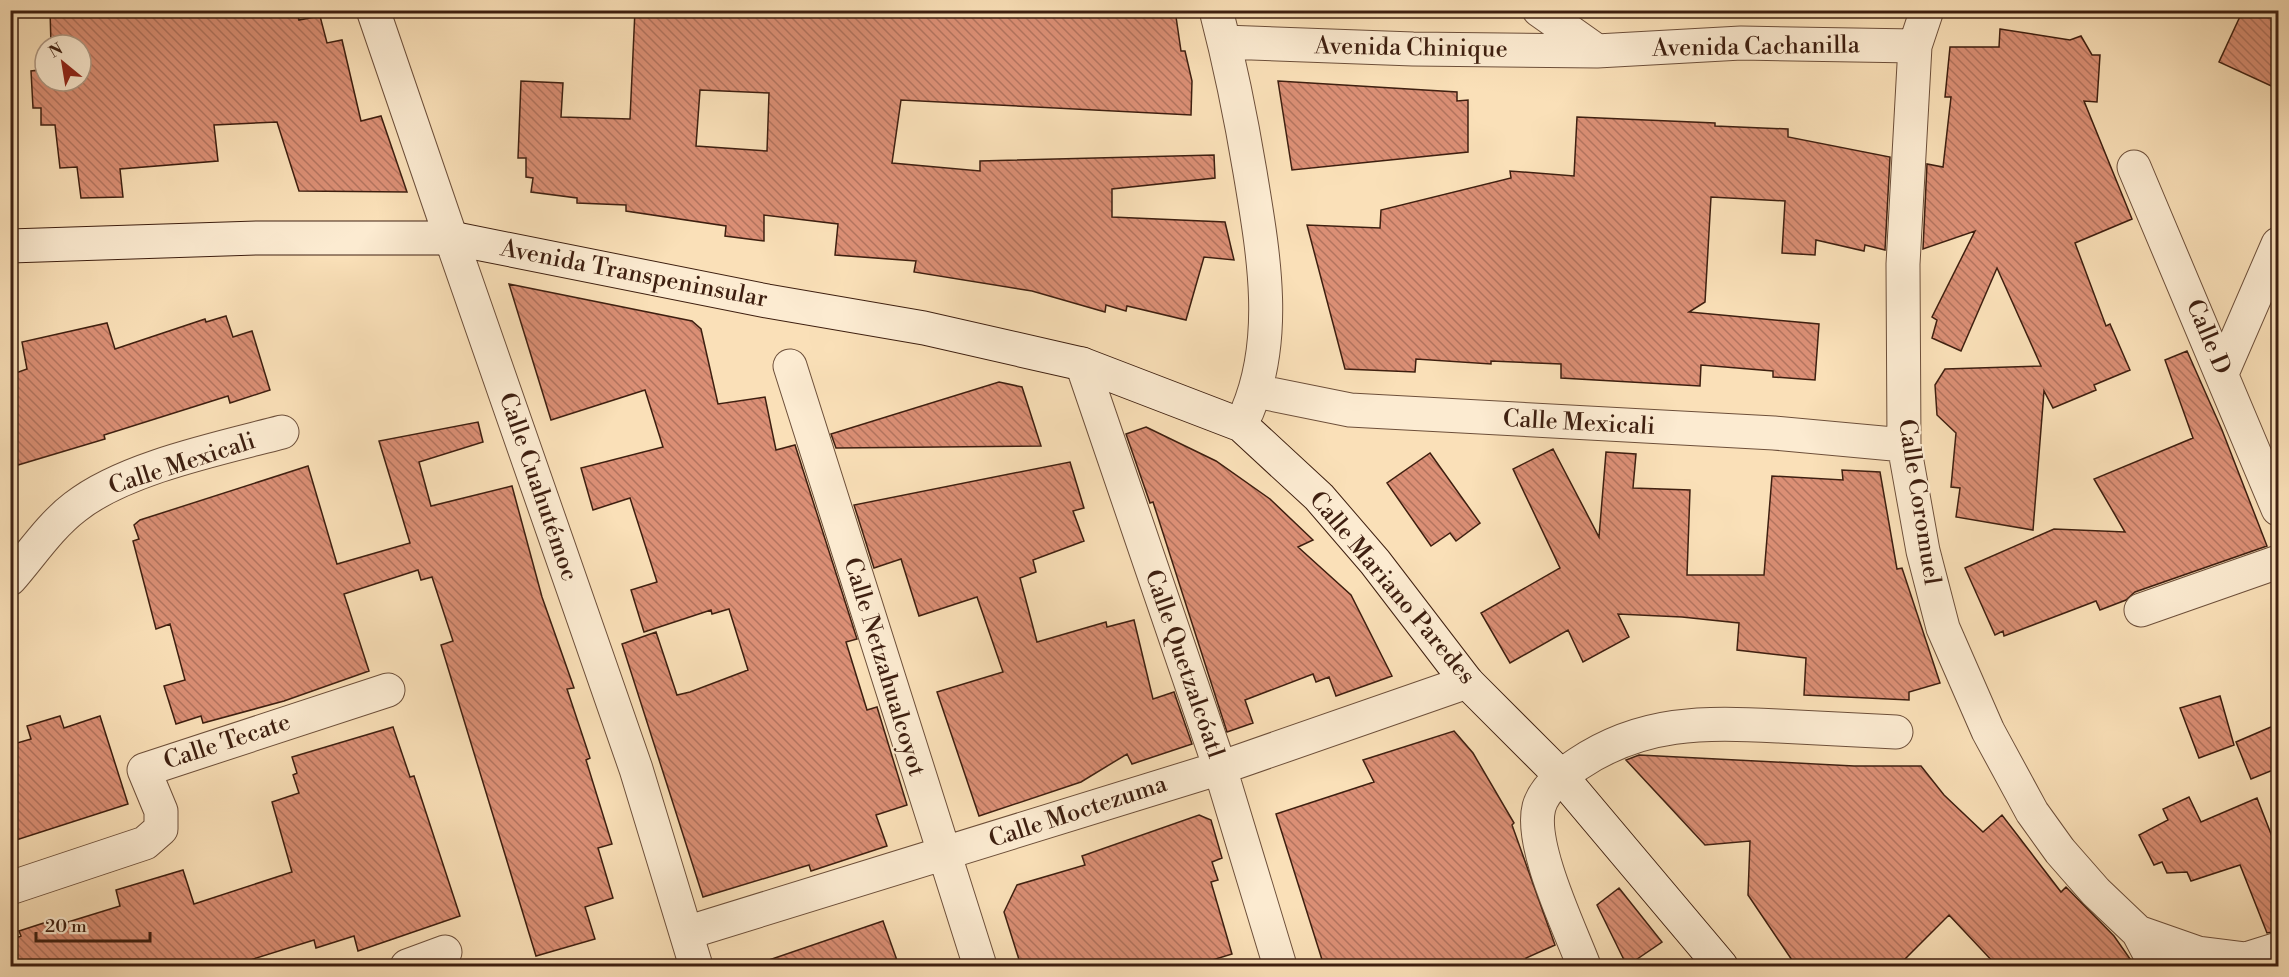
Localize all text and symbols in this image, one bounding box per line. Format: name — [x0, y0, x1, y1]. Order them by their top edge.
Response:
street label: Avenida Cachanilla — [1651, 30, 1861, 64]
street label: Avenida Chinique — [1313, 31, 1508, 65]
north arrow — [33, 33, 93, 93]
text: N — [46, 39, 67, 63]
street label: Avenida Transpeninsular — [497, 233, 770, 315]
street label: Calle D — [2179, 295, 2237, 379]
street label: Calle Cuahutémoc — [492, 389, 584, 585]
street label: Calle Mexicali — [1502, 404, 1656, 442]
street label: Calle Coromuel — [1891, 417, 1947, 587]
street label: Calle Mexicali — [105, 426, 259, 502]
street label: Calle Mariano Paredes — [1302, 485, 1482, 691]
street label: Calle Netzahualcoyot — [836, 554, 932, 780]
street label: Calle Quetzalcóatl — [1138, 566, 1230, 762]
street label: Calle Tecate — [160, 707, 294, 777]
street label: Calle Moctezuma — [985, 769, 1172, 855]
scale bar — [36, 905, 150, 943]
text: 20 m — [45, 915, 87, 938]

